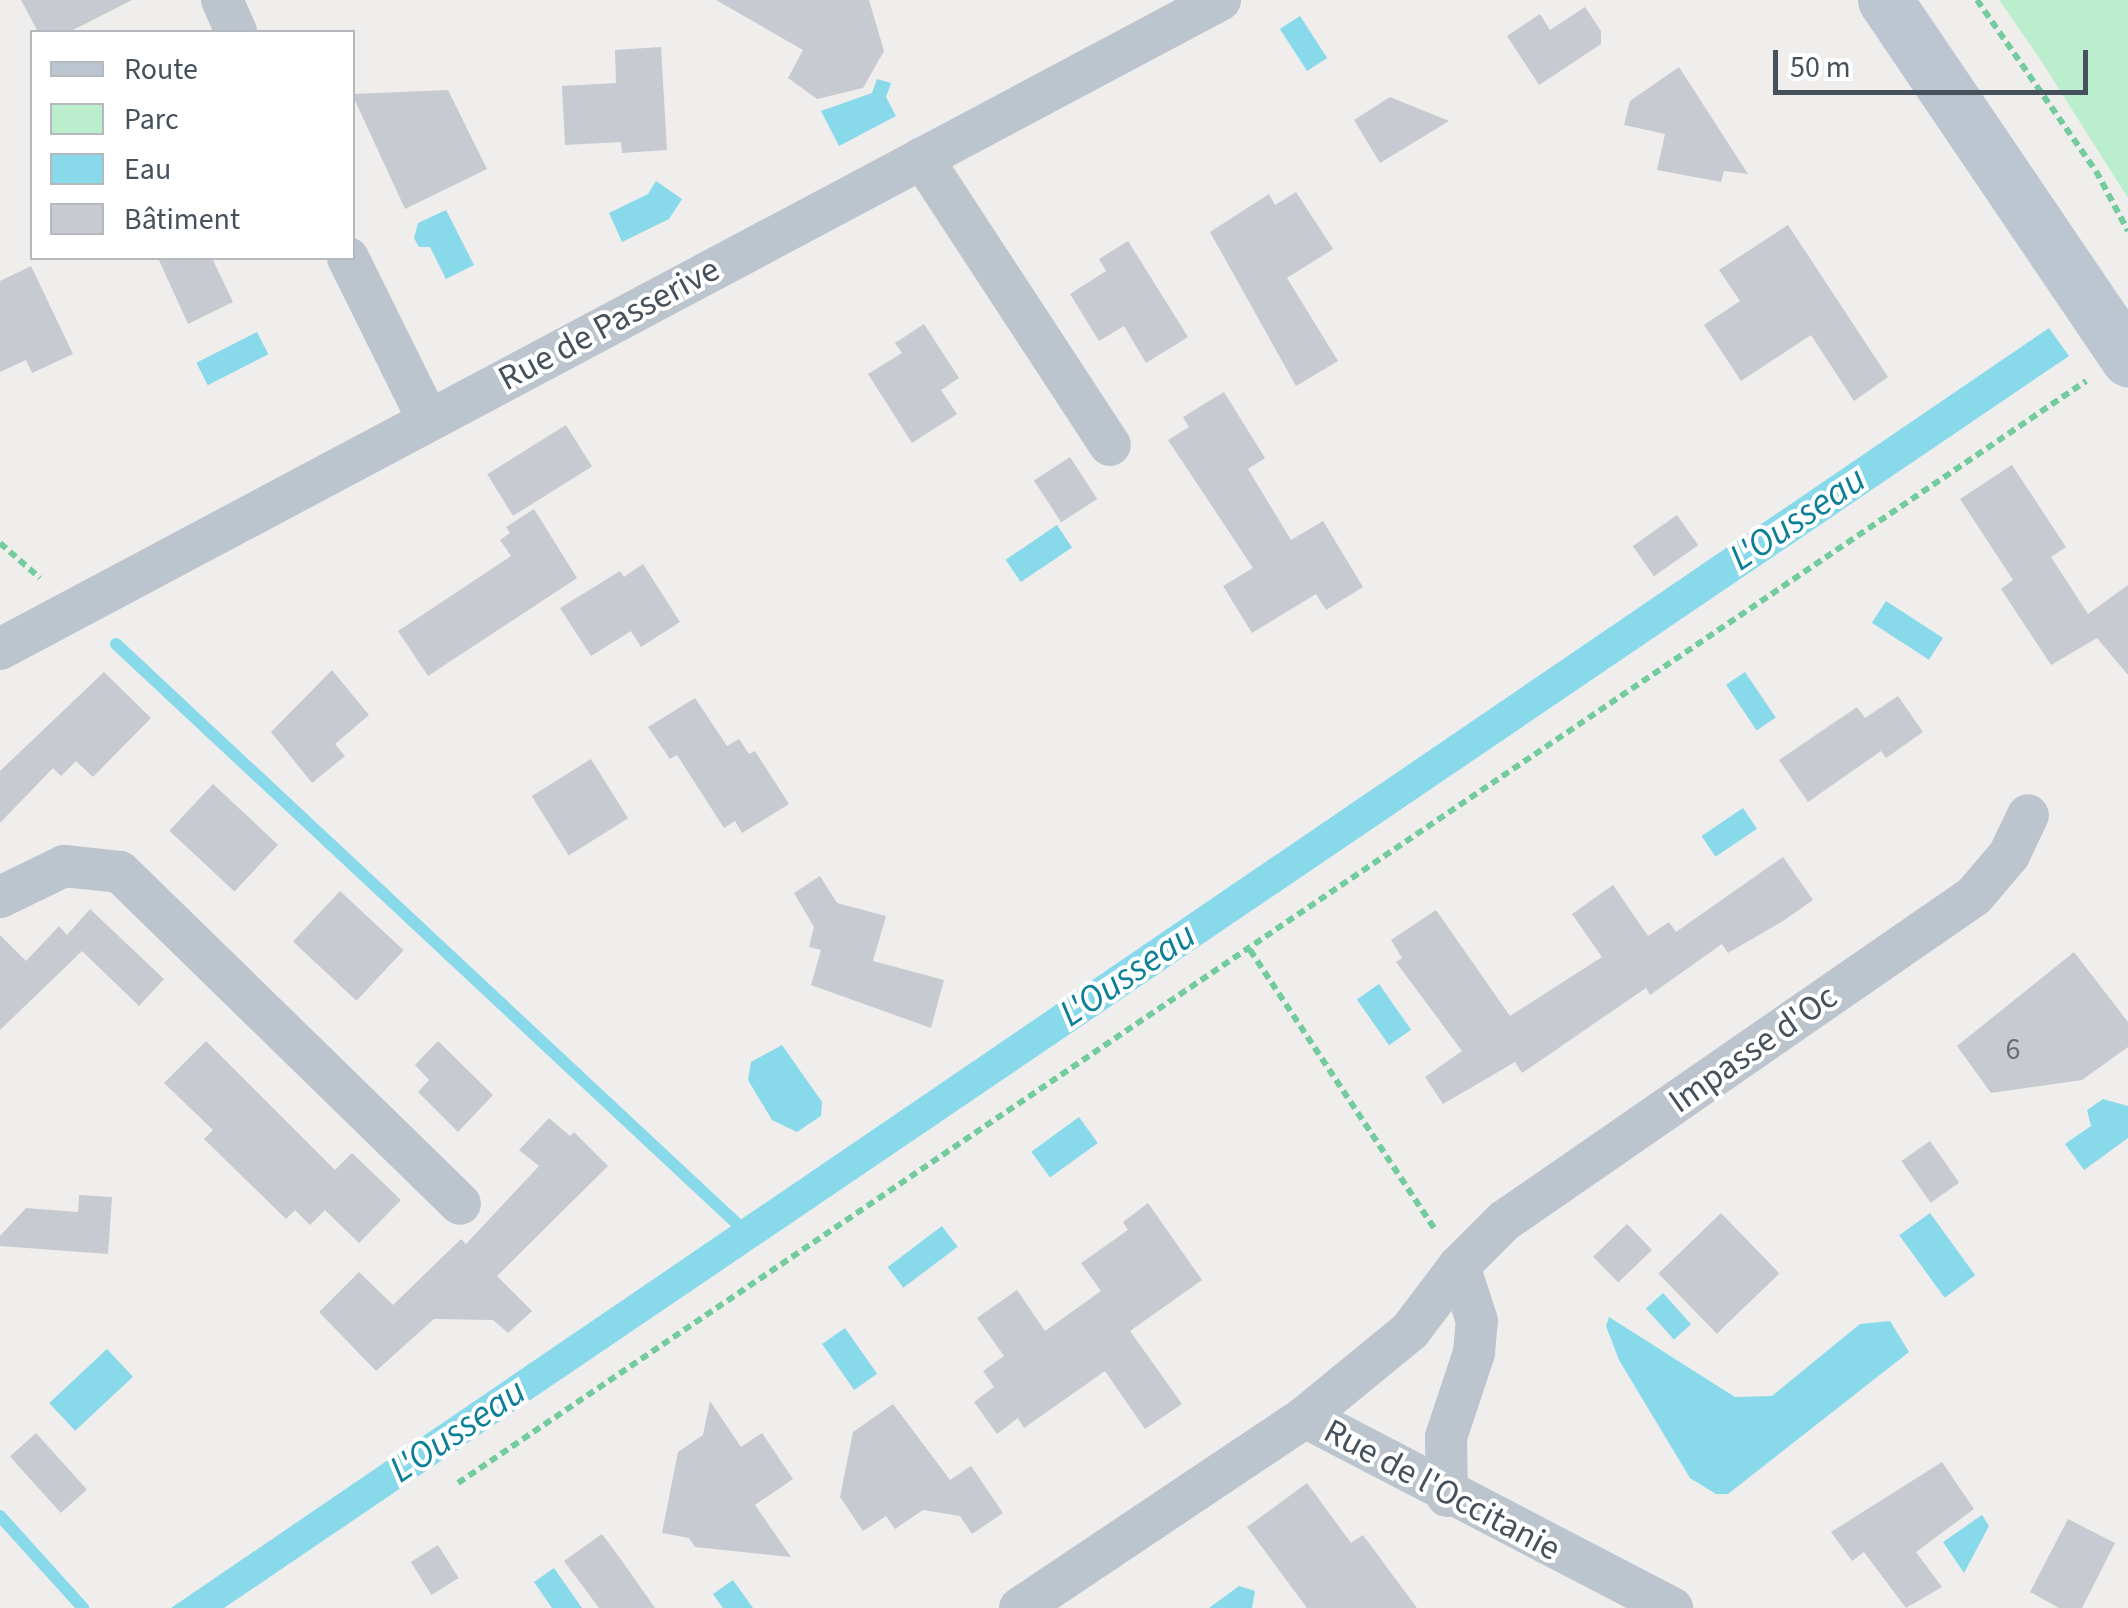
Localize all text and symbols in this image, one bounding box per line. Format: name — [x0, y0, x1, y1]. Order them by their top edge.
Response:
legend — [30, 30, 355, 260]
scale bar — [1778, 30, 2093, 92]
text: 50 m — [1790, 46, 1851, 89]
text: Route — [124, 48, 198, 91]
text: Parc — [124, 98, 179, 141]
text: Eau — [124, 148, 171, 191]
text: Bâtiment — [124, 198, 240, 241]
street label: Rue de Passerive — [491, 248, 727, 400]
water label: L'Ousseau — [1721, 457, 1875, 581]
water label: L'Ousseau — [1051, 913, 1205, 1037]
street label: Impasse d'Oc — [1661, 976, 1845, 1122]
house number: 6 — [2006, 1032, 2020, 1068]
water label: L'Ousseau — [381, 1369, 535, 1493]
street label: Rue de l'Occitanie — [1317, 1410, 1567, 1570]

